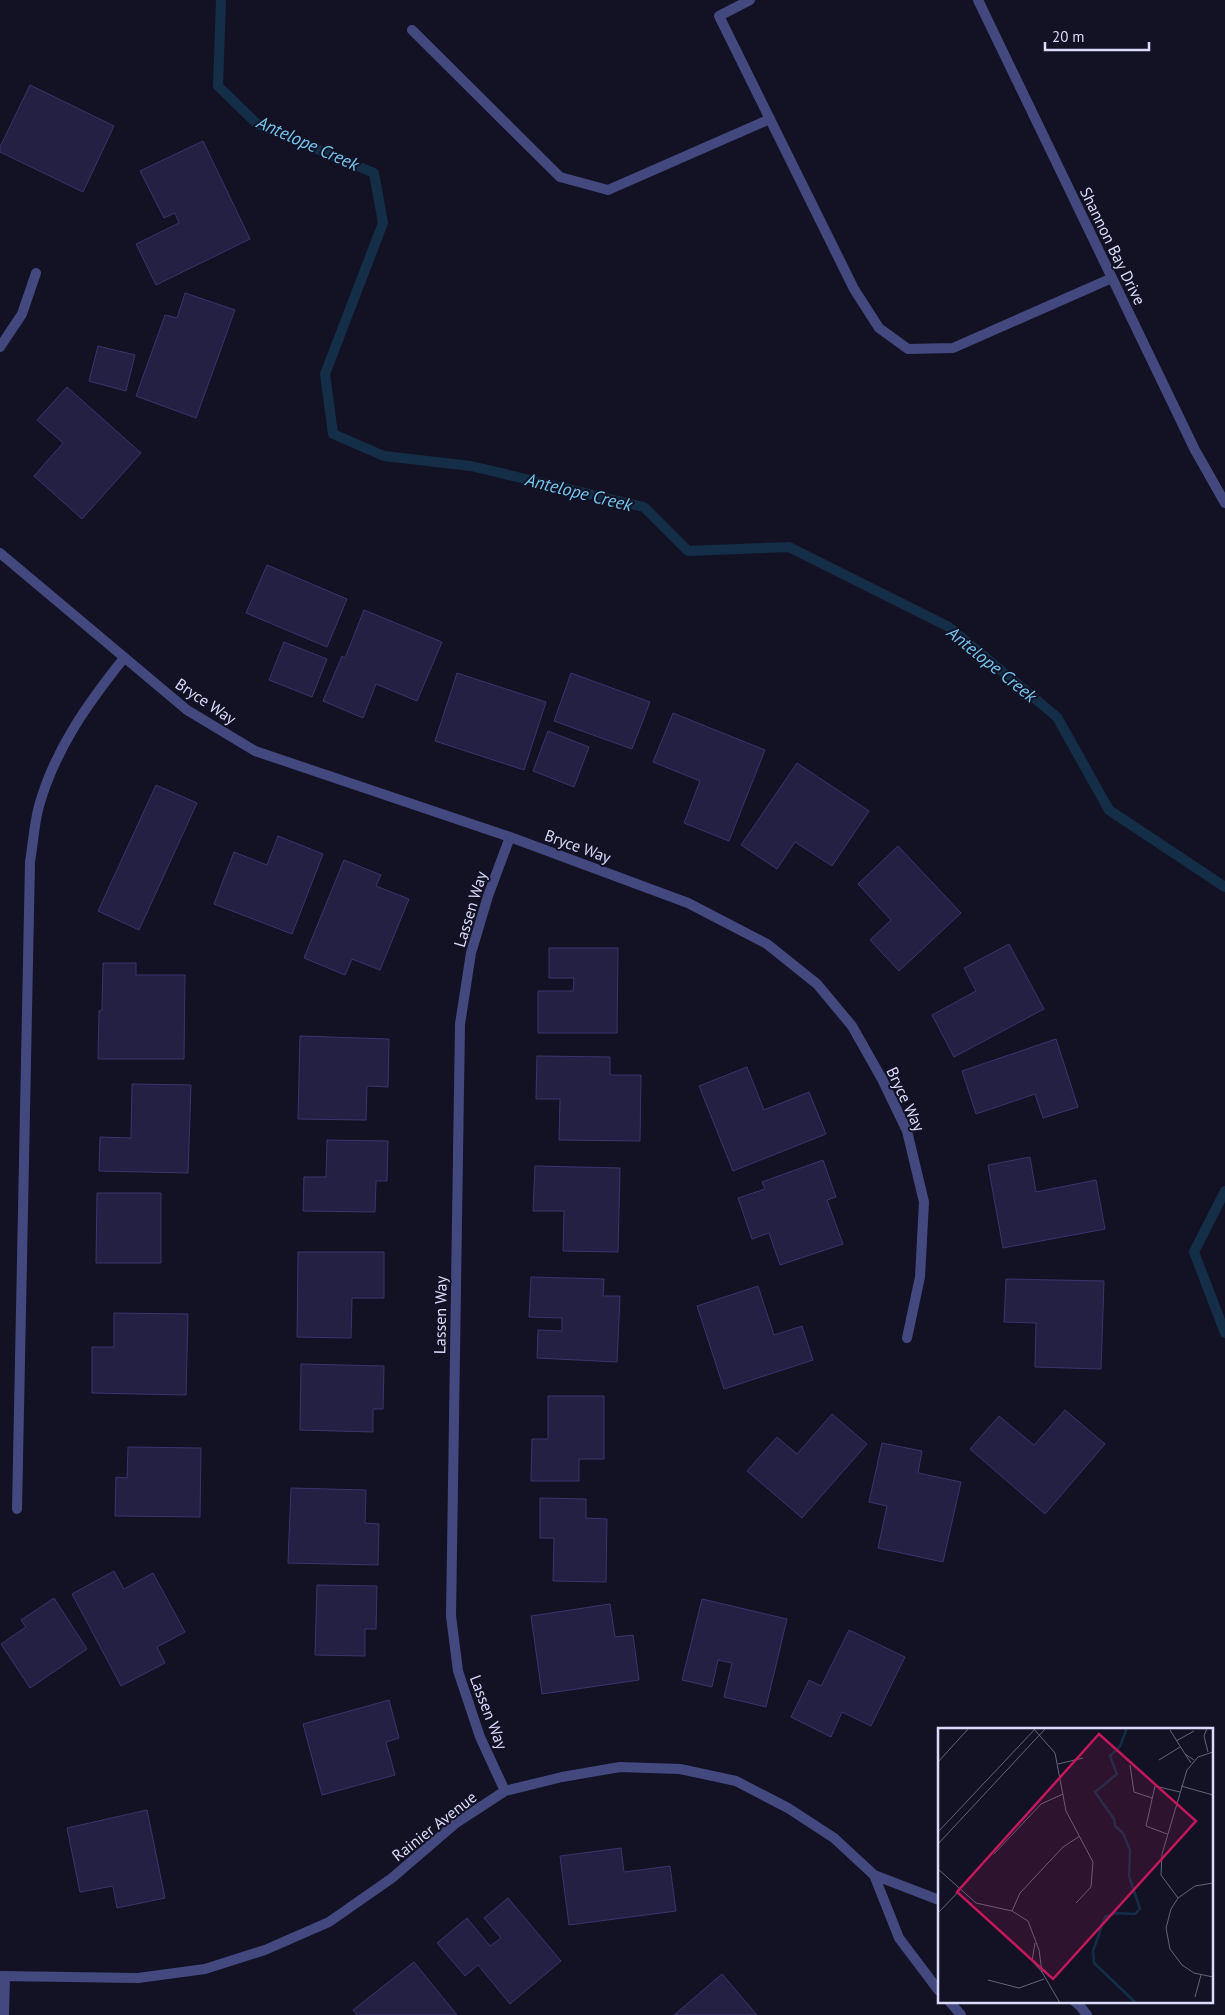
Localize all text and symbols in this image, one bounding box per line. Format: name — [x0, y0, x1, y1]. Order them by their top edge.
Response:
scale bar — [1045, 20, 1149, 52]
text: 20 m — [1052, 27, 1085, 46]
water label: Antelope Creek — [252, 110, 363, 176]
street label: Shannon Bay Drive — [1076, 184, 1150, 308]
water label: Antelope Creek — [522, 467, 636, 517]
water label: Antelope Creek — [941, 620, 1042, 708]
street label: Bryce Way — [172, 673, 241, 729]
street label: Bryce Way — [542, 825, 614, 867]
street label: Lassen Way — [449, 868, 491, 949]
street label: Bryce Way — [882, 1064, 930, 1135]
street label: Lassen Way — [429, 1275, 451, 1354]
street label: Lassen Way — [466, 1672, 513, 1753]
inset map — [938, 1728, 1212, 2002]
street label: Rainier Avenue — [388, 1787, 480, 1865]

